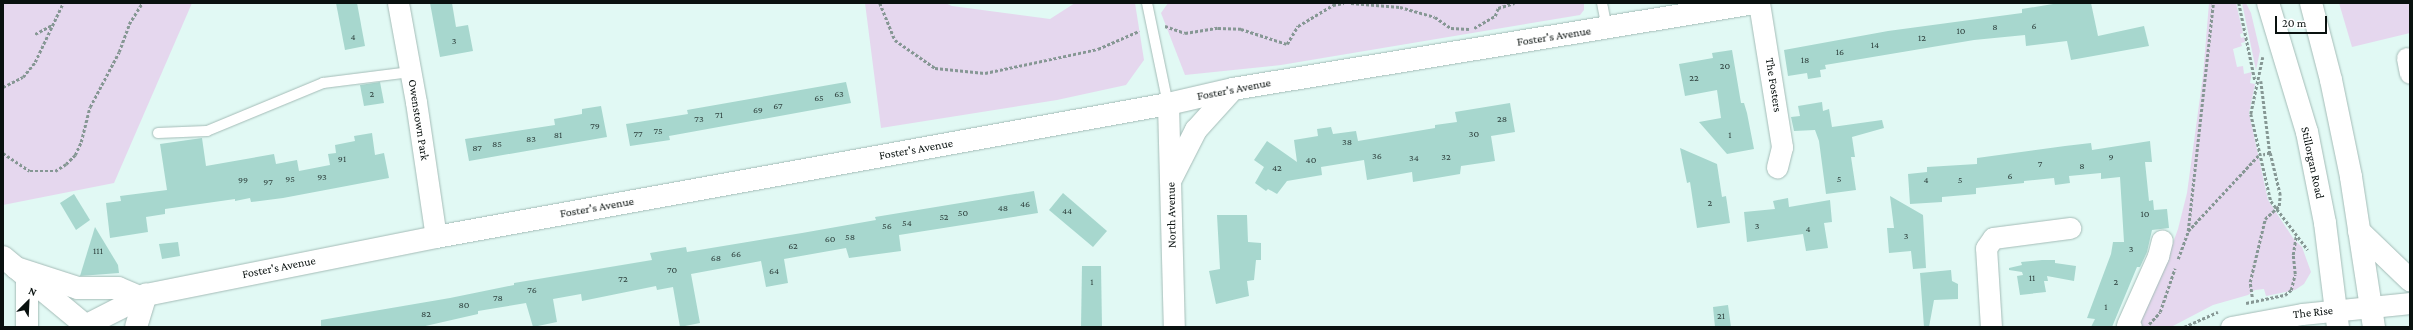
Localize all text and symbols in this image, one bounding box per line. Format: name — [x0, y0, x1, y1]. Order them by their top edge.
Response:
scale bar — [2277, 8, 2329, 34]
text: 20 m — [2282, 16, 2306, 30]
house number: 6 — [2031, 20, 2037, 32]
house number: 8 — [1992, 21, 1998, 33]
street label: Foster's Avenue — [1516, 24, 1592, 50]
house number: 10 — [1957, 25, 1965, 37]
house number: 4 — [350, 31, 356, 43]
house number: 12 — [1918, 32, 1926, 44]
house number: 3 — [452, 35, 456, 47]
house number: 14 — [1871, 39, 1879, 51]
house number: 16 — [1836, 46, 1844, 58]
house number: 18 — [1801, 54, 1809, 66]
street label: The Fosters — [1762, 57, 1784, 113]
house number: 20 — [1720, 60, 1730, 72]
house number: 22 — [1689, 72, 1699, 84]
street label: Foster's Avenue — [1196, 76, 1272, 104]
street label: Owenstown Park — [404, 78, 432, 162]
house number: 2 — [370, 88, 374, 100]
house number: 63 — [834, 88, 844, 100]
house number: 65 — [814, 92, 824, 104]
house number: 67 — [773, 100, 783, 112]
house number: 69 — [753, 104, 763, 116]
house number: 71 — [715, 109, 723, 121]
house number: 73 — [694, 113, 704, 125]
house number: 28 — [1497, 113, 1507, 125]
house number: 79 — [590, 120, 600, 132]
house number: 75 — [653, 125, 663, 137]
street label: Stillorgan Road — [2297, 126, 2327, 200]
house number: 77 — [633, 128, 643, 140]
house number: 30 — [1469, 128, 1479, 140]
house number: 81 — [554, 129, 562, 141]
house number: 1 — [1728, 129, 1732, 141]
house number: 83 — [526, 133, 536, 145]
street label: Foster's Avenue — [878, 136, 954, 164]
house number: 38 — [1342, 136, 1352, 148]
house number: 85 — [492, 138, 502, 150]
house number: 87 — [472, 142, 482, 154]
house number: 36 — [1372, 150, 1382, 162]
house number: 32 — [1441, 151, 1451, 163]
house number: 9 — [2108, 151, 2114, 163]
house number: 34 — [1409, 152, 1419, 164]
house number: 91 — [338, 153, 346, 165]
house number: 40 — [1306, 154, 1316, 166]
house number: 7 — [2038, 158, 2042, 170]
house number: 8 — [2079, 160, 2085, 172]
house number: 42 — [1272, 162, 1282, 174]
house number: 6 — [2007, 170, 2013, 182]
house number: 93 — [317, 171, 327, 183]
house number: 95 — [285, 173, 295, 185]
house number: 5 — [1837, 173, 1841, 185]
house number: 99 — [238, 174, 248, 186]
house number: 4 — [1923, 174, 1929, 186]
house number: 5 — [1958, 174, 1962, 186]
house number: 97 — [263, 176, 273, 188]
street label: North Avenue — [1164, 182, 1180, 248]
street label: Foster's Avenue — [559, 194, 635, 222]
house number: 2 — [1708, 197, 1712, 209]
house number: 46 — [1020, 198, 1030, 210]
house number: 48 — [998, 202, 1008, 214]
house number: 44 — [1062, 205, 1072, 217]
house number: 50 — [958, 207, 968, 219]
house number: 10 — [2141, 208, 2149, 220]
house number: 52 — [939, 211, 949, 223]
house number: 54 — [902, 217, 912, 229]
house number: 56 — [882, 220, 892, 232]
house number: 3 — [1755, 220, 1759, 232]
house number: 4 — [1805, 223, 1811, 235]
house number: 3 — [1904, 230, 1908, 242]
house number: 58 — [845, 231, 855, 243]
house number: 60 — [825, 233, 835, 245]
house number: 62 — [788, 240, 798, 252]
house number: 3 — [2129, 243, 2133, 255]
house number: 111 — [93, 245, 103, 257]
house number: 66 — [731, 248, 741, 260]
house number: 68 — [711, 252, 721, 264]
street label: Foster's Avenue — [241, 254, 317, 282]
house number: 70 — [667, 264, 677, 276]
house number: 64 — [769, 265, 779, 277]
house number: 11 — [2029, 272, 2035, 284]
house number: 72 — [618, 273, 628, 285]
house number: 1 — [1090, 276, 1094, 288]
house number: 2 — [2114, 276, 2118, 288]
north arrow — [8, 282, 48, 322]
text: N — [27, 284, 39, 298]
house number: 76 — [527, 284, 537, 296]
house number: 78 — [493, 292, 503, 304]
house number: 80 — [458, 299, 470, 311]
house number: 1 — [2104, 301, 2108, 313]
street label: The Rise — [2292, 304, 2334, 322]
house number: 82 — [421, 308, 431, 320]
house number: 21 — [1717, 310, 1725, 322]

